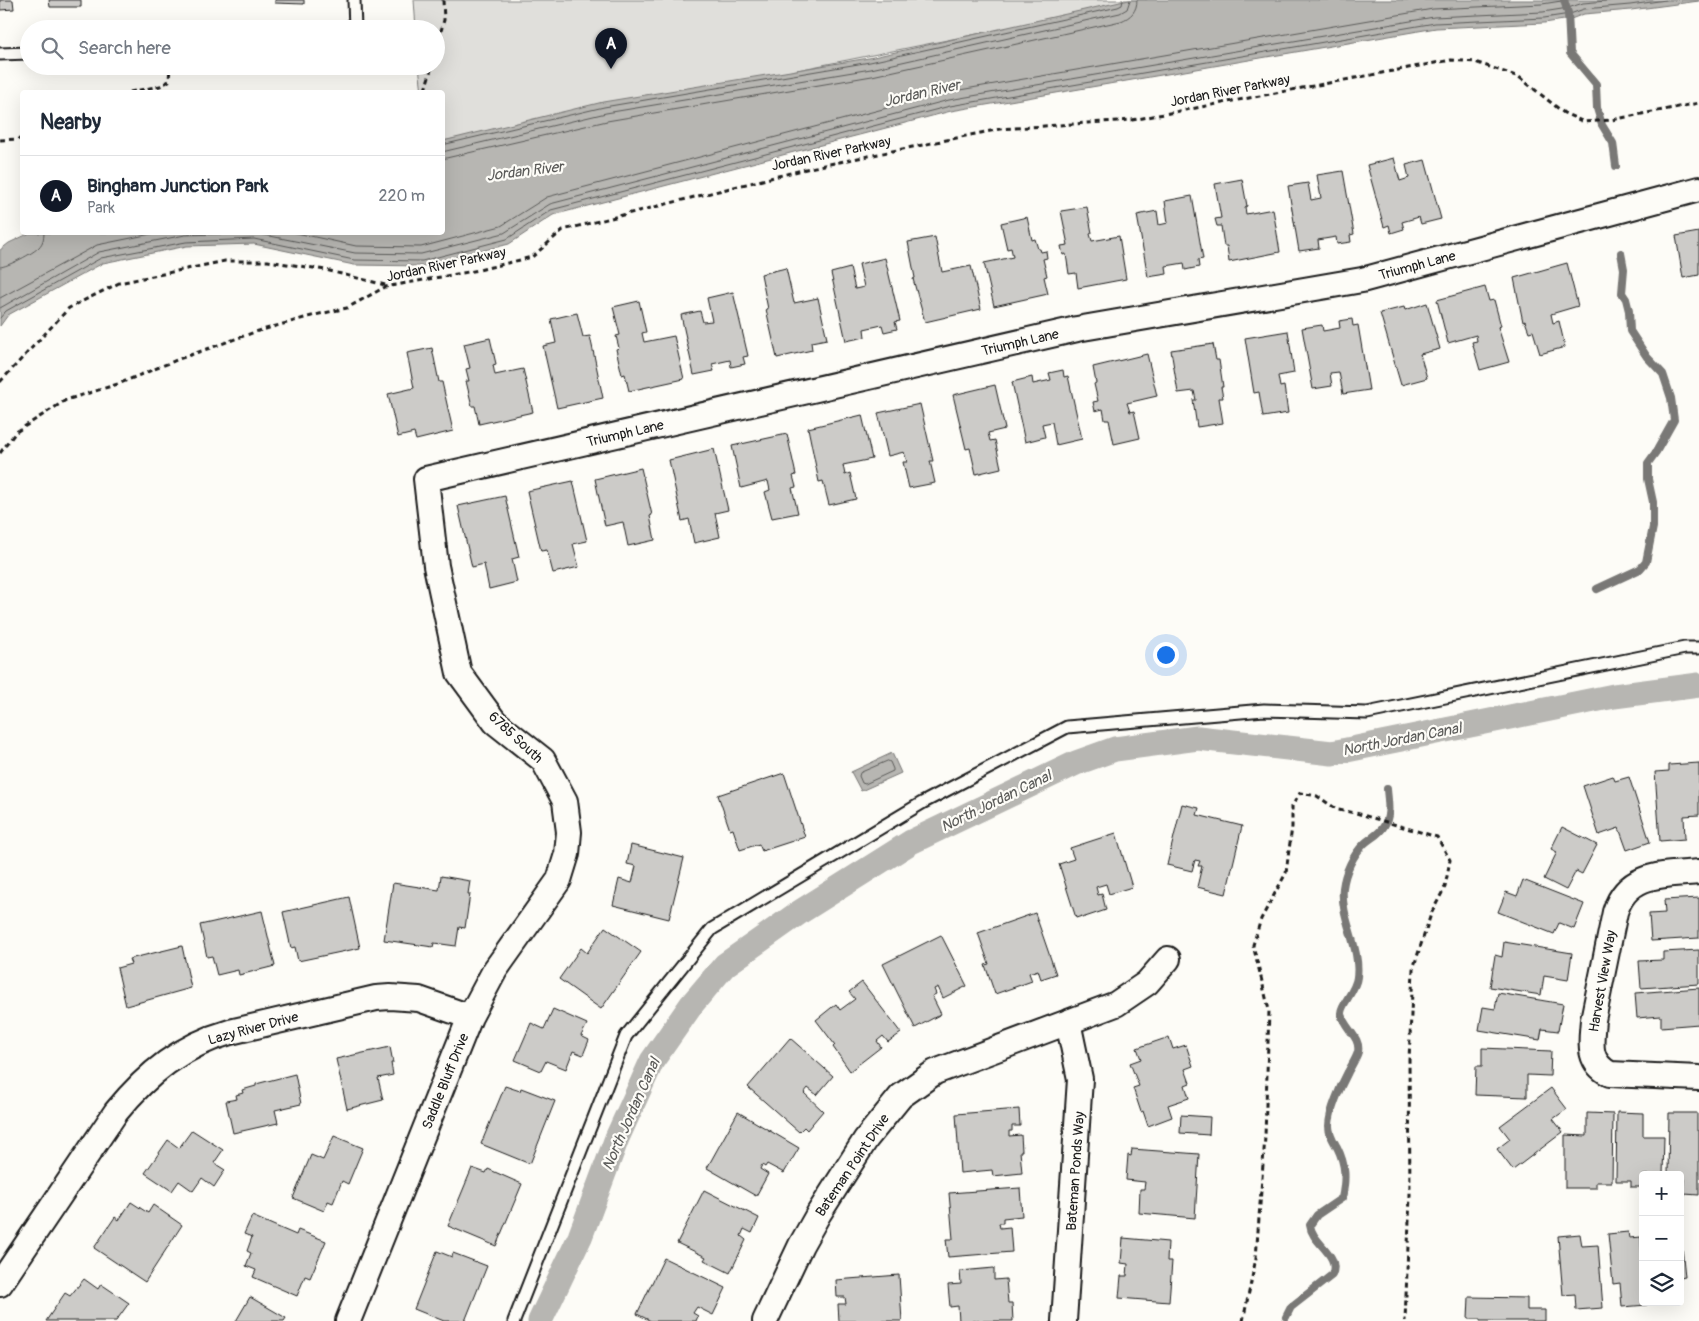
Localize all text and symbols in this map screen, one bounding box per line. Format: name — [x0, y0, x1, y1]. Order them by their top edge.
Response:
search box — [20, 20, 445, 75]
pin: A — [595, 28, 627, 69]
icon: search — [38, 34, 66, 62]
text: Search here — [78, 36, 171, 60]
street label: Jordan River Parkway — [1169, 71, 1291, 110]
water label: Jordan River — [882, 75, 963, 111]
text: Nearby — [40, 109, 101, 136]
street label: Jordan River Parkway — [770, 133, 892, 174]
water label: Jordan River — [486, 157, 566, 186]
text: Bingham Junction Park — [87, 174, 268, 198]
text: A — [51, 186, 61, 206]
text: 220 m — [379, 186, 425, 206]
text: Park — [87, 198, 115, 218]
street label: Jordan River Parkway — [385, 244, 507, 285]
street label: Triumph Lane — [1377, 247, 1458, 284]
street label: Triumph Lane — [980, 325, 1061, 360]
street label: Triumph Lane — [585, 416, 666, 451]
your location — [1153, 642, 1179, 668]
street label: 6785 South — [485, 708, 546, 767]
water label: North Jordan Canal — [1341, 718, 1465, 760]
water label: North Jordan Canal — [938, 766, 1056, 836]
street label: Harvest View Way — [1585, 929, 1620, 1033]
street label: Lazy River Drive — [206, 1008, 300, 1049]
street label: Saddle Bluff Drive — [418, 1031, 472, 1132]
water label: North Jordan Canal — [598, 1054, 665, 1173]
street label: Bateman Point Drive — [812, 1111, 893, 1220]
street label: Bateman Ponds Way — [1063, 1111, 1088, 1231]
map controls — [1639, 1171, 1684, 1306]
button: + — [1639, 1171, 1684, 1216]
button: − — [1639, 1216, 1684, 1261]
button: layers — [1639, 1261, 1684, 1306]

